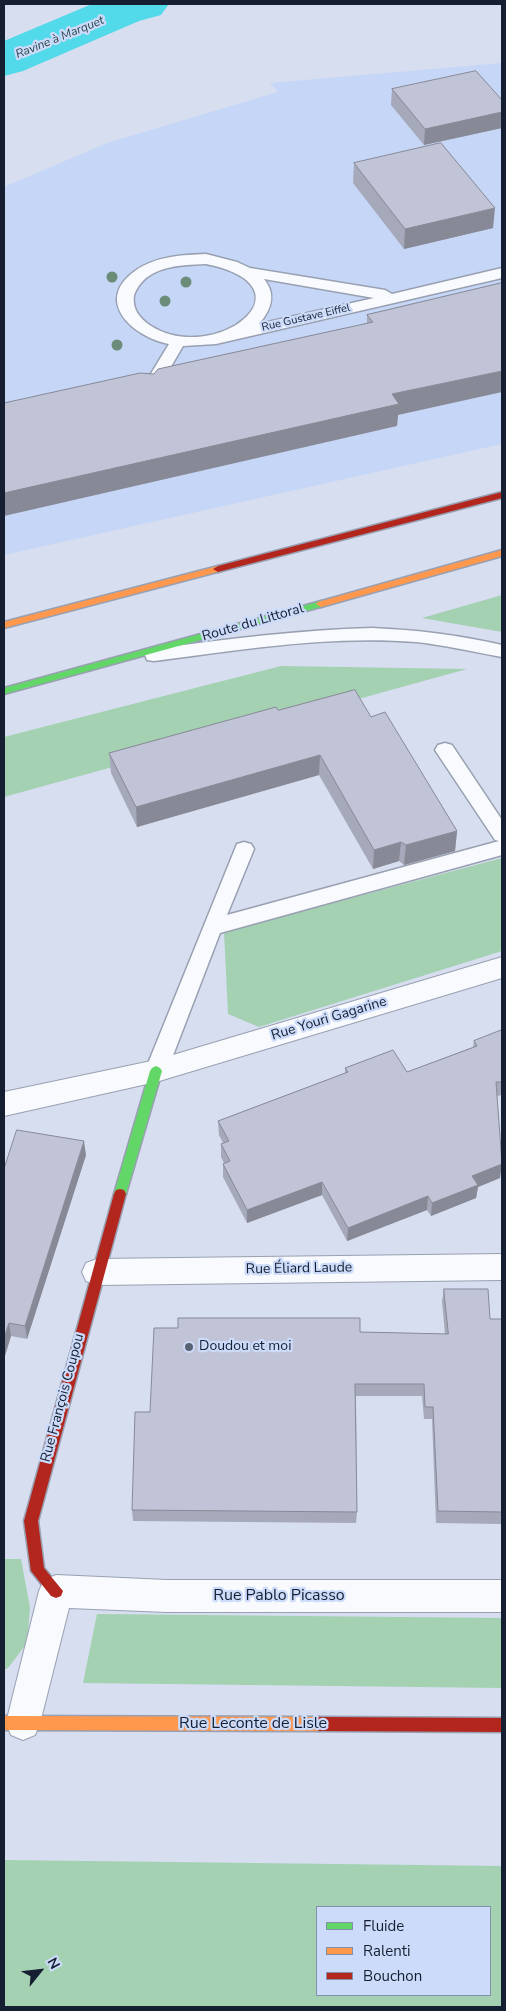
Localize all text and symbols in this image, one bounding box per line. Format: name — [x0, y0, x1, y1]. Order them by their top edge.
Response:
water label: Ravine à Marquet — [14, 14, 106, 62]
street label: Rue Gustave Eiffel — [260, 301, 352, 335]
street label: Route du Littoral — [200, 600, 306, 646]
street label: Rue Youri Gagarine — [269, 993, 389, 1045]
street label: Rue Éliard Laude — [246, 1260, 352, 1278]
street label: Rue François Coupou — [38, 1332, 88, 1464]
place label: Doudou et moi — [199, 1339, 291, 1355]
marker: Doudou et moi — [183, 1341, 195, 1353]
street label: Rue Pablo Picasso — [213, 1586, 345, 1606]
street label: Rue Leconte de Lisle — [179, 1714, 327, 1734]
legend — [316, 1906, 491, 1996]
text: Fluide — [363, 1916, 404, 1936]
text: Ralenti — [363, 1941, 411, 1961]
north arrow — [15, 1946, 65, 1996]
text: N — [43, 1954, 64, 1973]
text: Bouchon — [363, 1966, 422, 1986]

